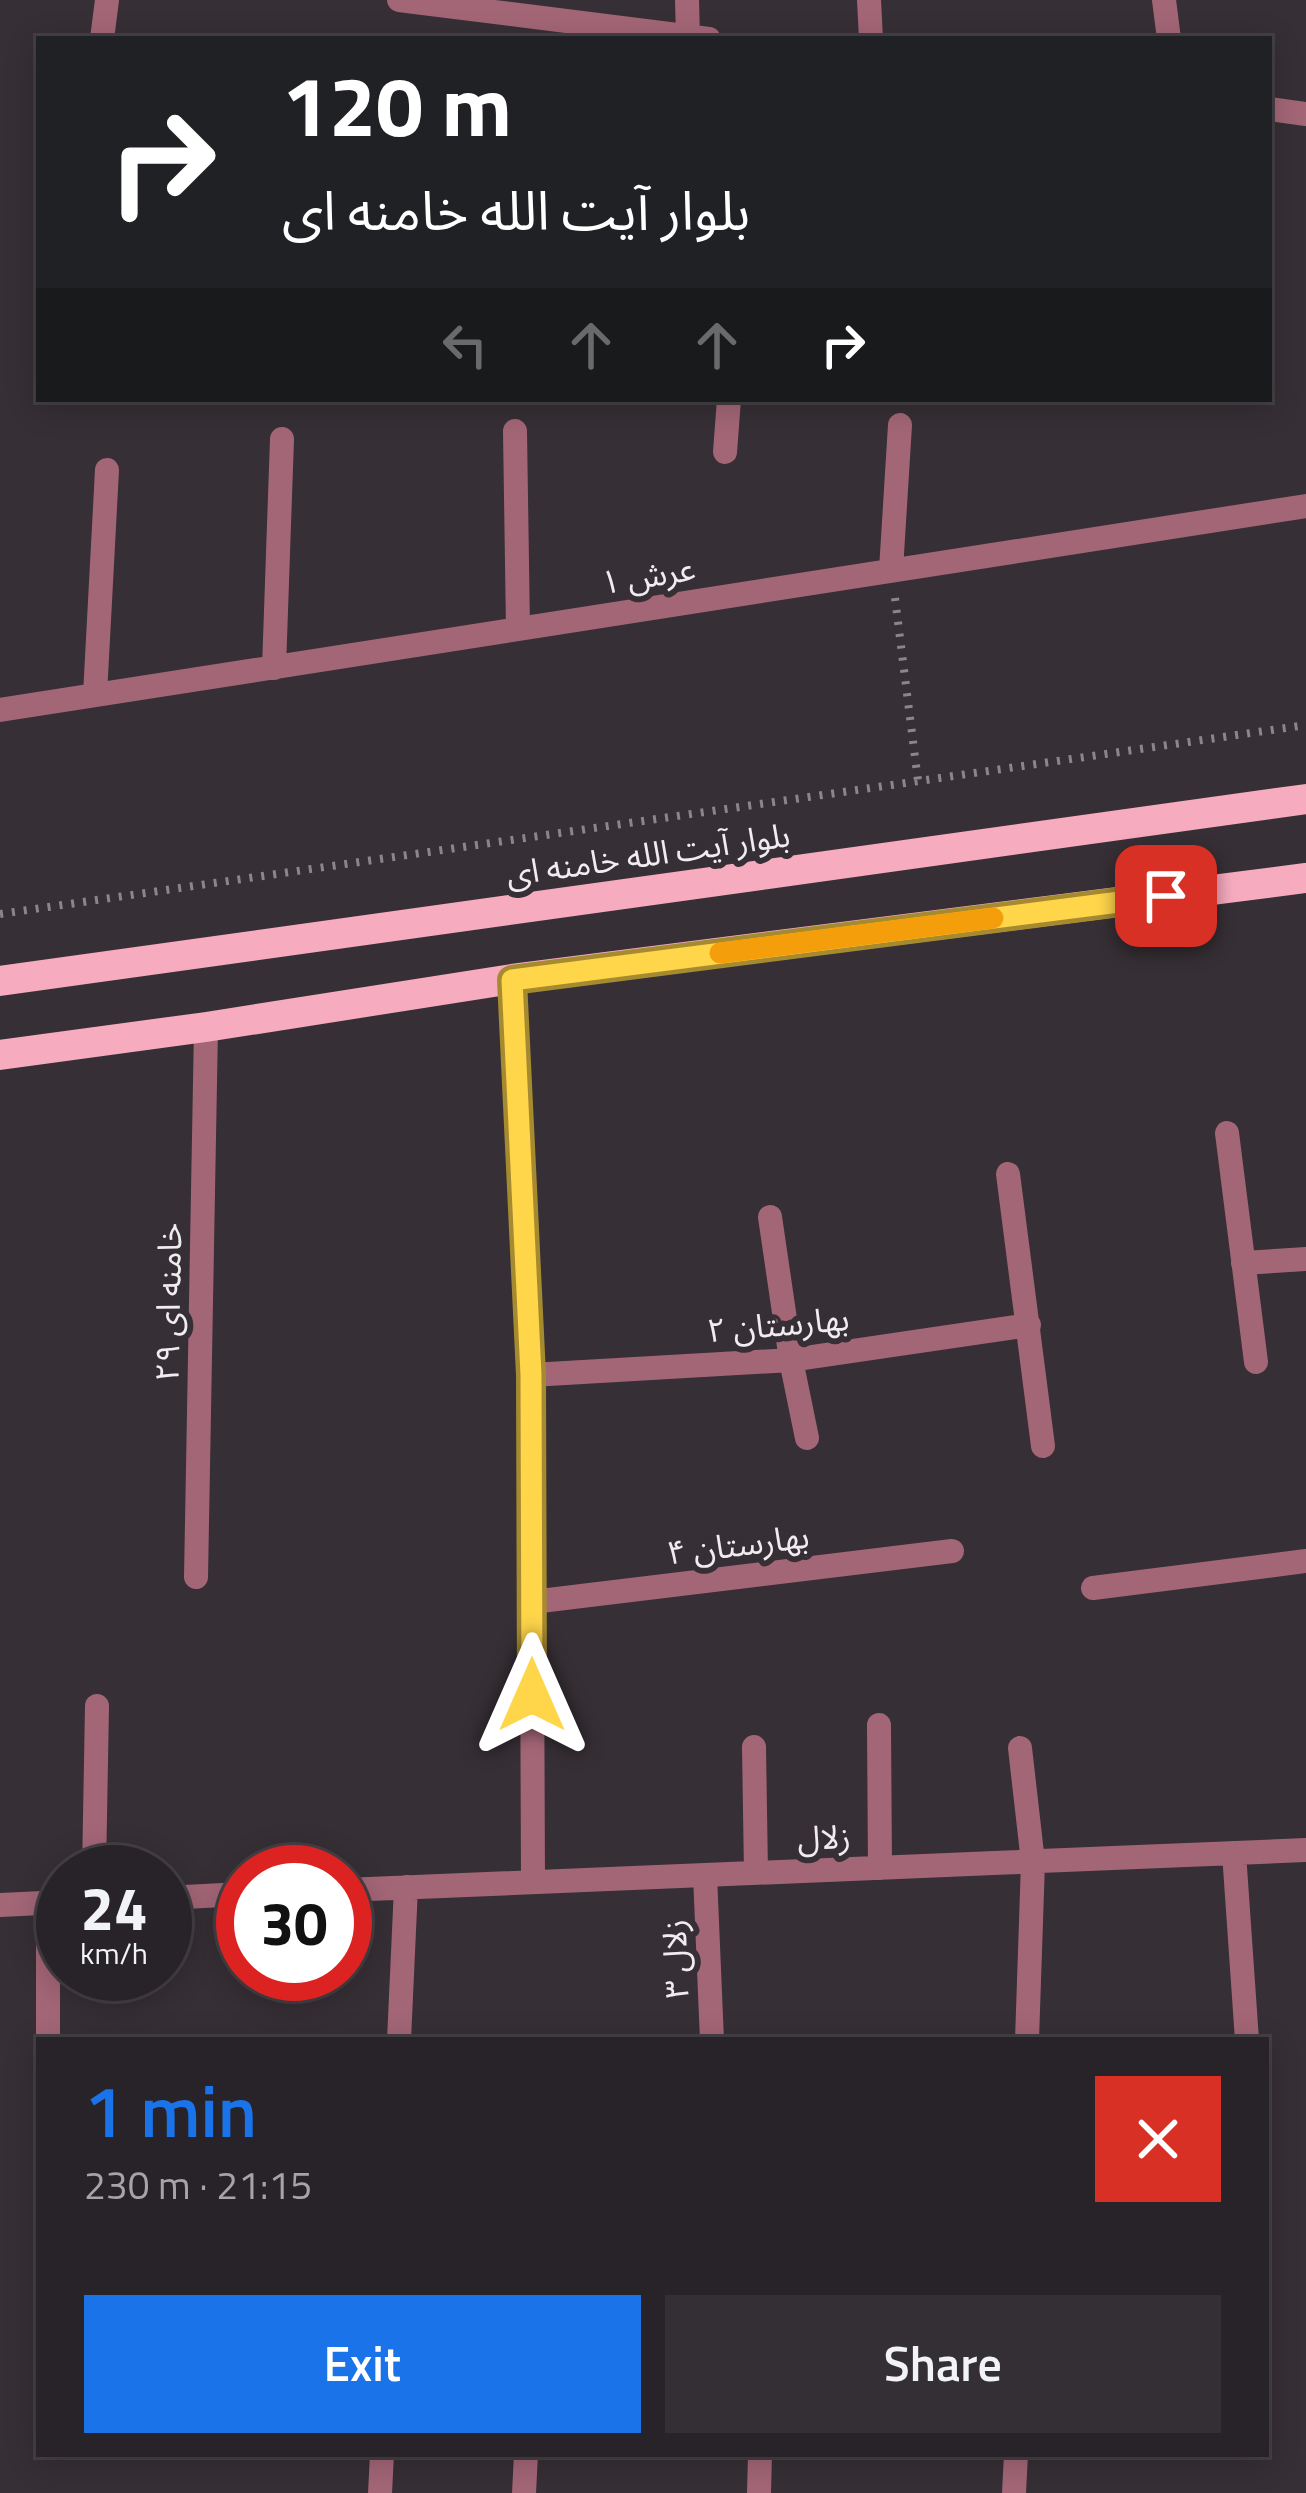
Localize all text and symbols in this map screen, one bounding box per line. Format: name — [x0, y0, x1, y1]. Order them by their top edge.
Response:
text: 120 m — [282, 41, 512, 169]
icon: right — [84, 84, 240, 240]
text: بلوار آیت الله خامنه ای — [282, 169, 750, 251]
icon: left — [432, 312, 498, 378]
icon: ahead — [558, 312, 624, 378]
icon: ahead — [684, 312, 750, 378]
icon: right — [810, 312, 876, 378]
street label: عرش ۱ — [597, 543, 699, 607]
street label: بلوار آیت الله خامنه ای — [503, 809, 793, 899]
pin — [1115, 845, 1217, 947]
icon: arrive — [1133, 863, 1199, 929]
street label: خامنه ای ۲۹ — [142, 1222, 194, 1382]
street label: بهارستان ۲ — [705, 1293, 851, 1355]
street label: بهارستان ۴ — [664, 1510, 812, 1578]
position arrow — [469, 1632, 595, 1758]
street label: زلال — [796, 1811, 852, 1863]
speed limit sign: 30 — [216, 1845, 372, 2001]
text: 24 — [80, 1862, 148, 1953]
street label: ۳ زلال — [649, 1918, 701, 2000]
text: km/h — [80, 1930, 148, 1976]
text: 1 min — [84, 2055, 257, 2165]
button: close — [1095, 2076, 1221, 2202]
text: 230 m · 21:15 — [84, 2155, 312, 2214]
button: Exit — [84, 2295, 641, 2433]
button: Share — [665, 2295, 1221, 2433]

